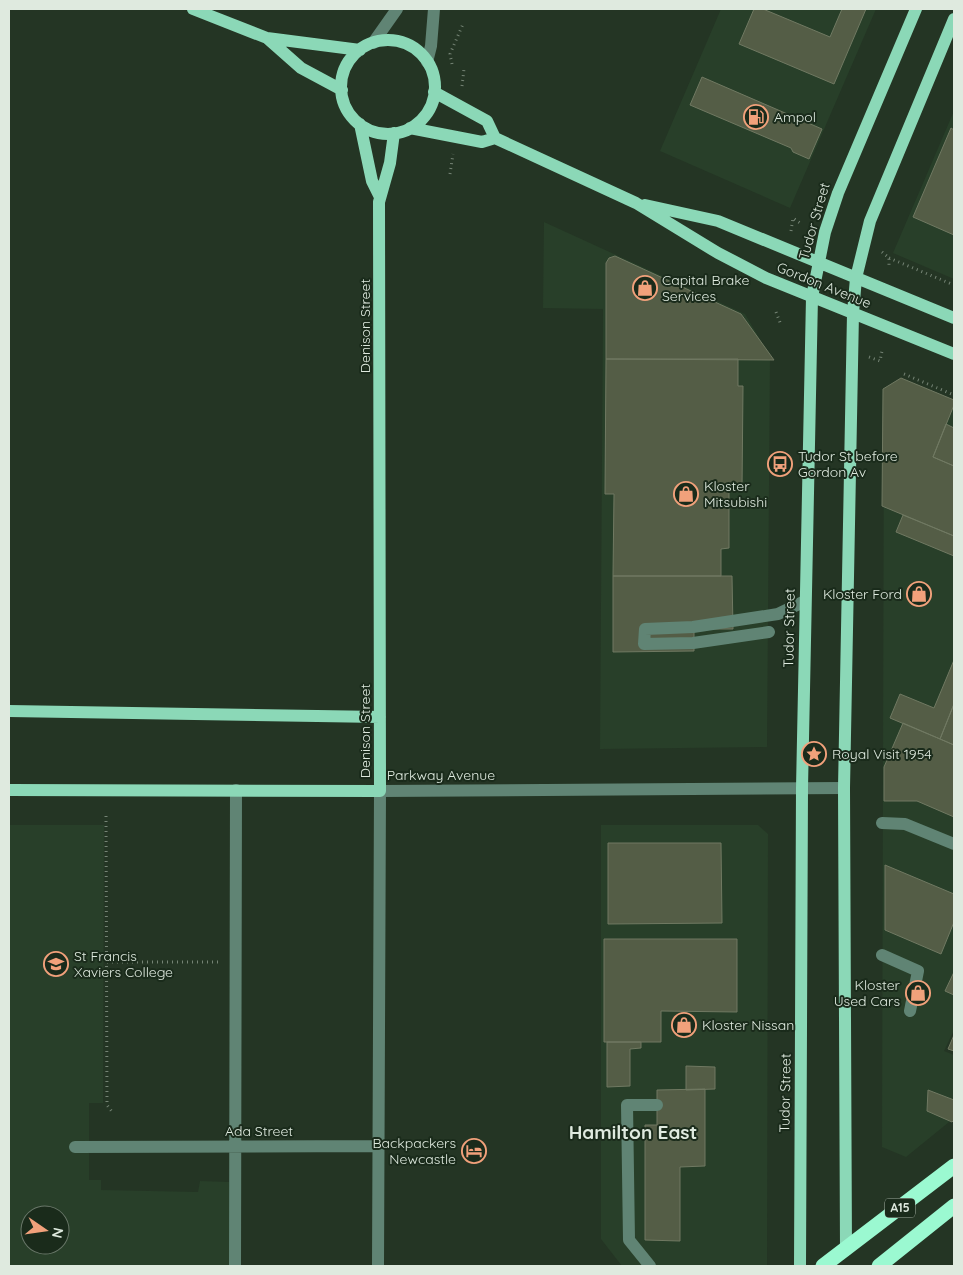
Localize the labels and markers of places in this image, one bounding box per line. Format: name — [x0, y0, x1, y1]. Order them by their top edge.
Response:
fuel station icon: Ampol — [743, 104, 769, 130]
place label: Ampol — [774, 108, 816, 126]
place label: Capital Brake Services — [662, 271, 749, 305]
shop icon: Capital Brake Services — [632, 275, 658, 301]
place label: Tudor St before Gordon Av — [798, 447, 898, 481]
bus stop icon: Tudor St before Gordon Av — [767, 451, 793, 477]
place label: Kloster Mitsubishi — [704, 477, 767, 511]
shop icon: Kloster Mitsubishi — [673, 481, 699, 507]
shop icon: Kloster Ford — [906, 581, 932, 607]
place label: Kloster Ford — [823, 585, 902, 603]
place icon: Royal Visit 1954 — [801, 741, 827, 767]
place label: Royal Visit 1954 — [832, 745, 932, 763]
place label: St Francis Xaviers College — [74, 947, 173, 981]
school or university icon: St Francis Xaviers College — [43, 951, 69, 977]
place label: Kloster Used Cars — [834, 976, 901, 1010]
shop icon: Kloster Used Cars — [905, 980, 931, 1006]
shop icon: Kloster Nissan — [671, 1012, 697, 1038]
place label: Kloster Nissan — [702, 1016, 794, 1034]
place label: Backpackers Newcastle — [372, 1134, 456, 1168]
hotel icon: Backpackers Newcastle — [461, 1138, 487, 1164]

